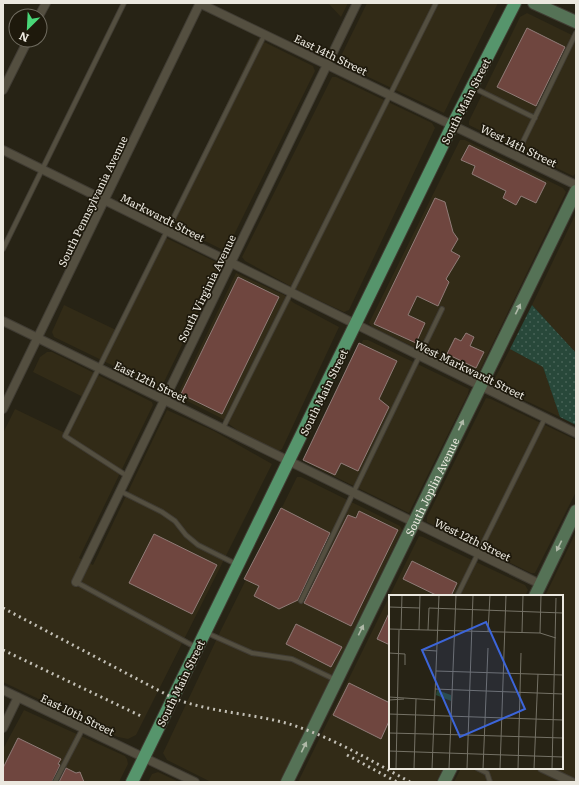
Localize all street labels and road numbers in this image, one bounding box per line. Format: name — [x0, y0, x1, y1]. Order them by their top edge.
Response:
street label: East 14th Street — [292, 29, 371, 79]
street label: South Main Street — [436, 55, 494, 147]
street label: West 14th Street — [478, 119, 561, 171]
street label: South Pennsylvania Avenue — [53, 132, 131, 269]
street label: Markwardt Street — [118, 189, 209, 246]
street label: South Virginia Avenue — [173, 231, 239, 344]
street label: West Markwardt Street — [412, 335, 528, 403]
street label: South Main Street — [295, 345, 351, 438]
street label: East 12th Street — [112, 356, 191, 406]
street label: South Joplin Avenue — [401, 434, 463, 538]
street label: West 12th Street — [432, 514, 515, 565]
street label: South Main Street — [152, 636, 208, 729]
street label: East 10th Street — [38, 689, 118, 739]

